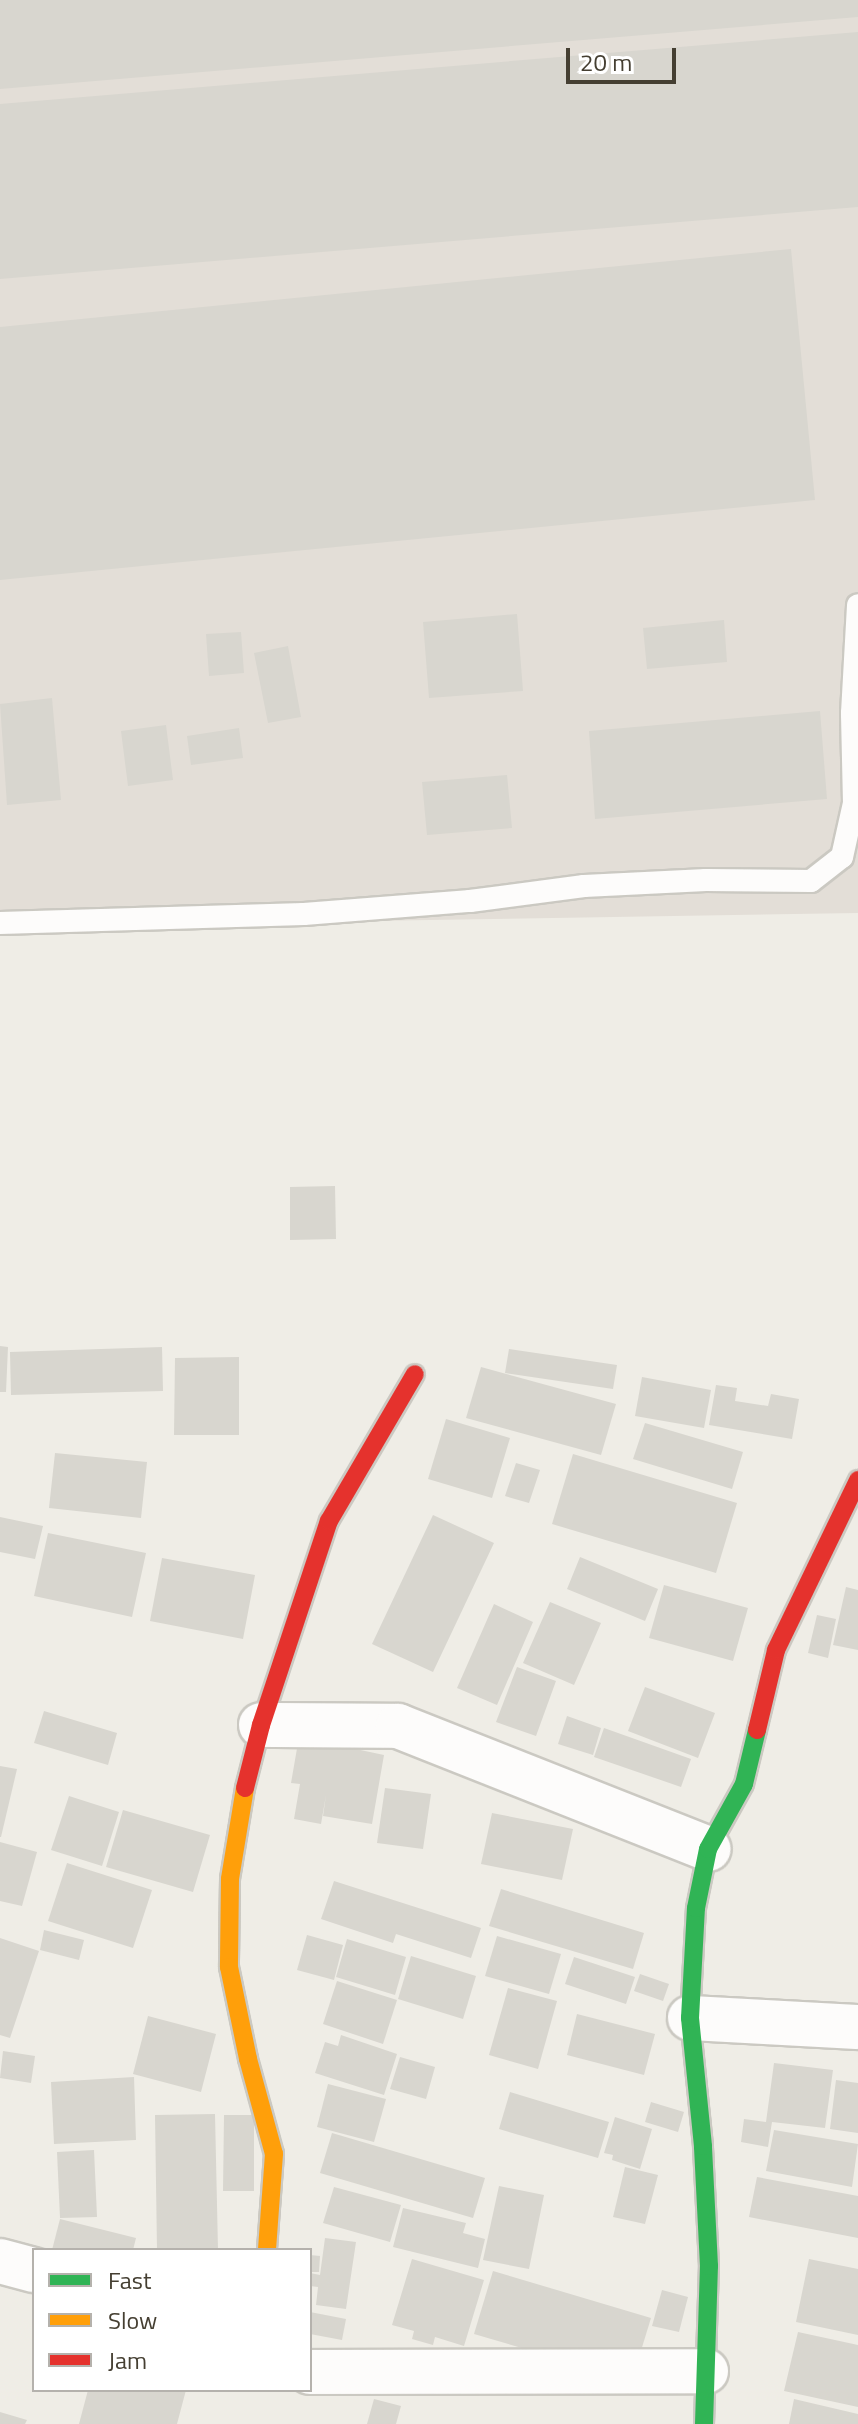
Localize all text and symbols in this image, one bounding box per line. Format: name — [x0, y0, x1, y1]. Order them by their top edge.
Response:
scale bar — [570, 32, 680, 82]
text: 20 m — [580, 44, 632, 80]
legend — [32, 2248, 312, 2392]
text: Fast — [108, 2262, 151, 2298]
text: Slow — [108, 2302, 157, 2338]
text: Jam — [108, 2342, 147, 2378]

